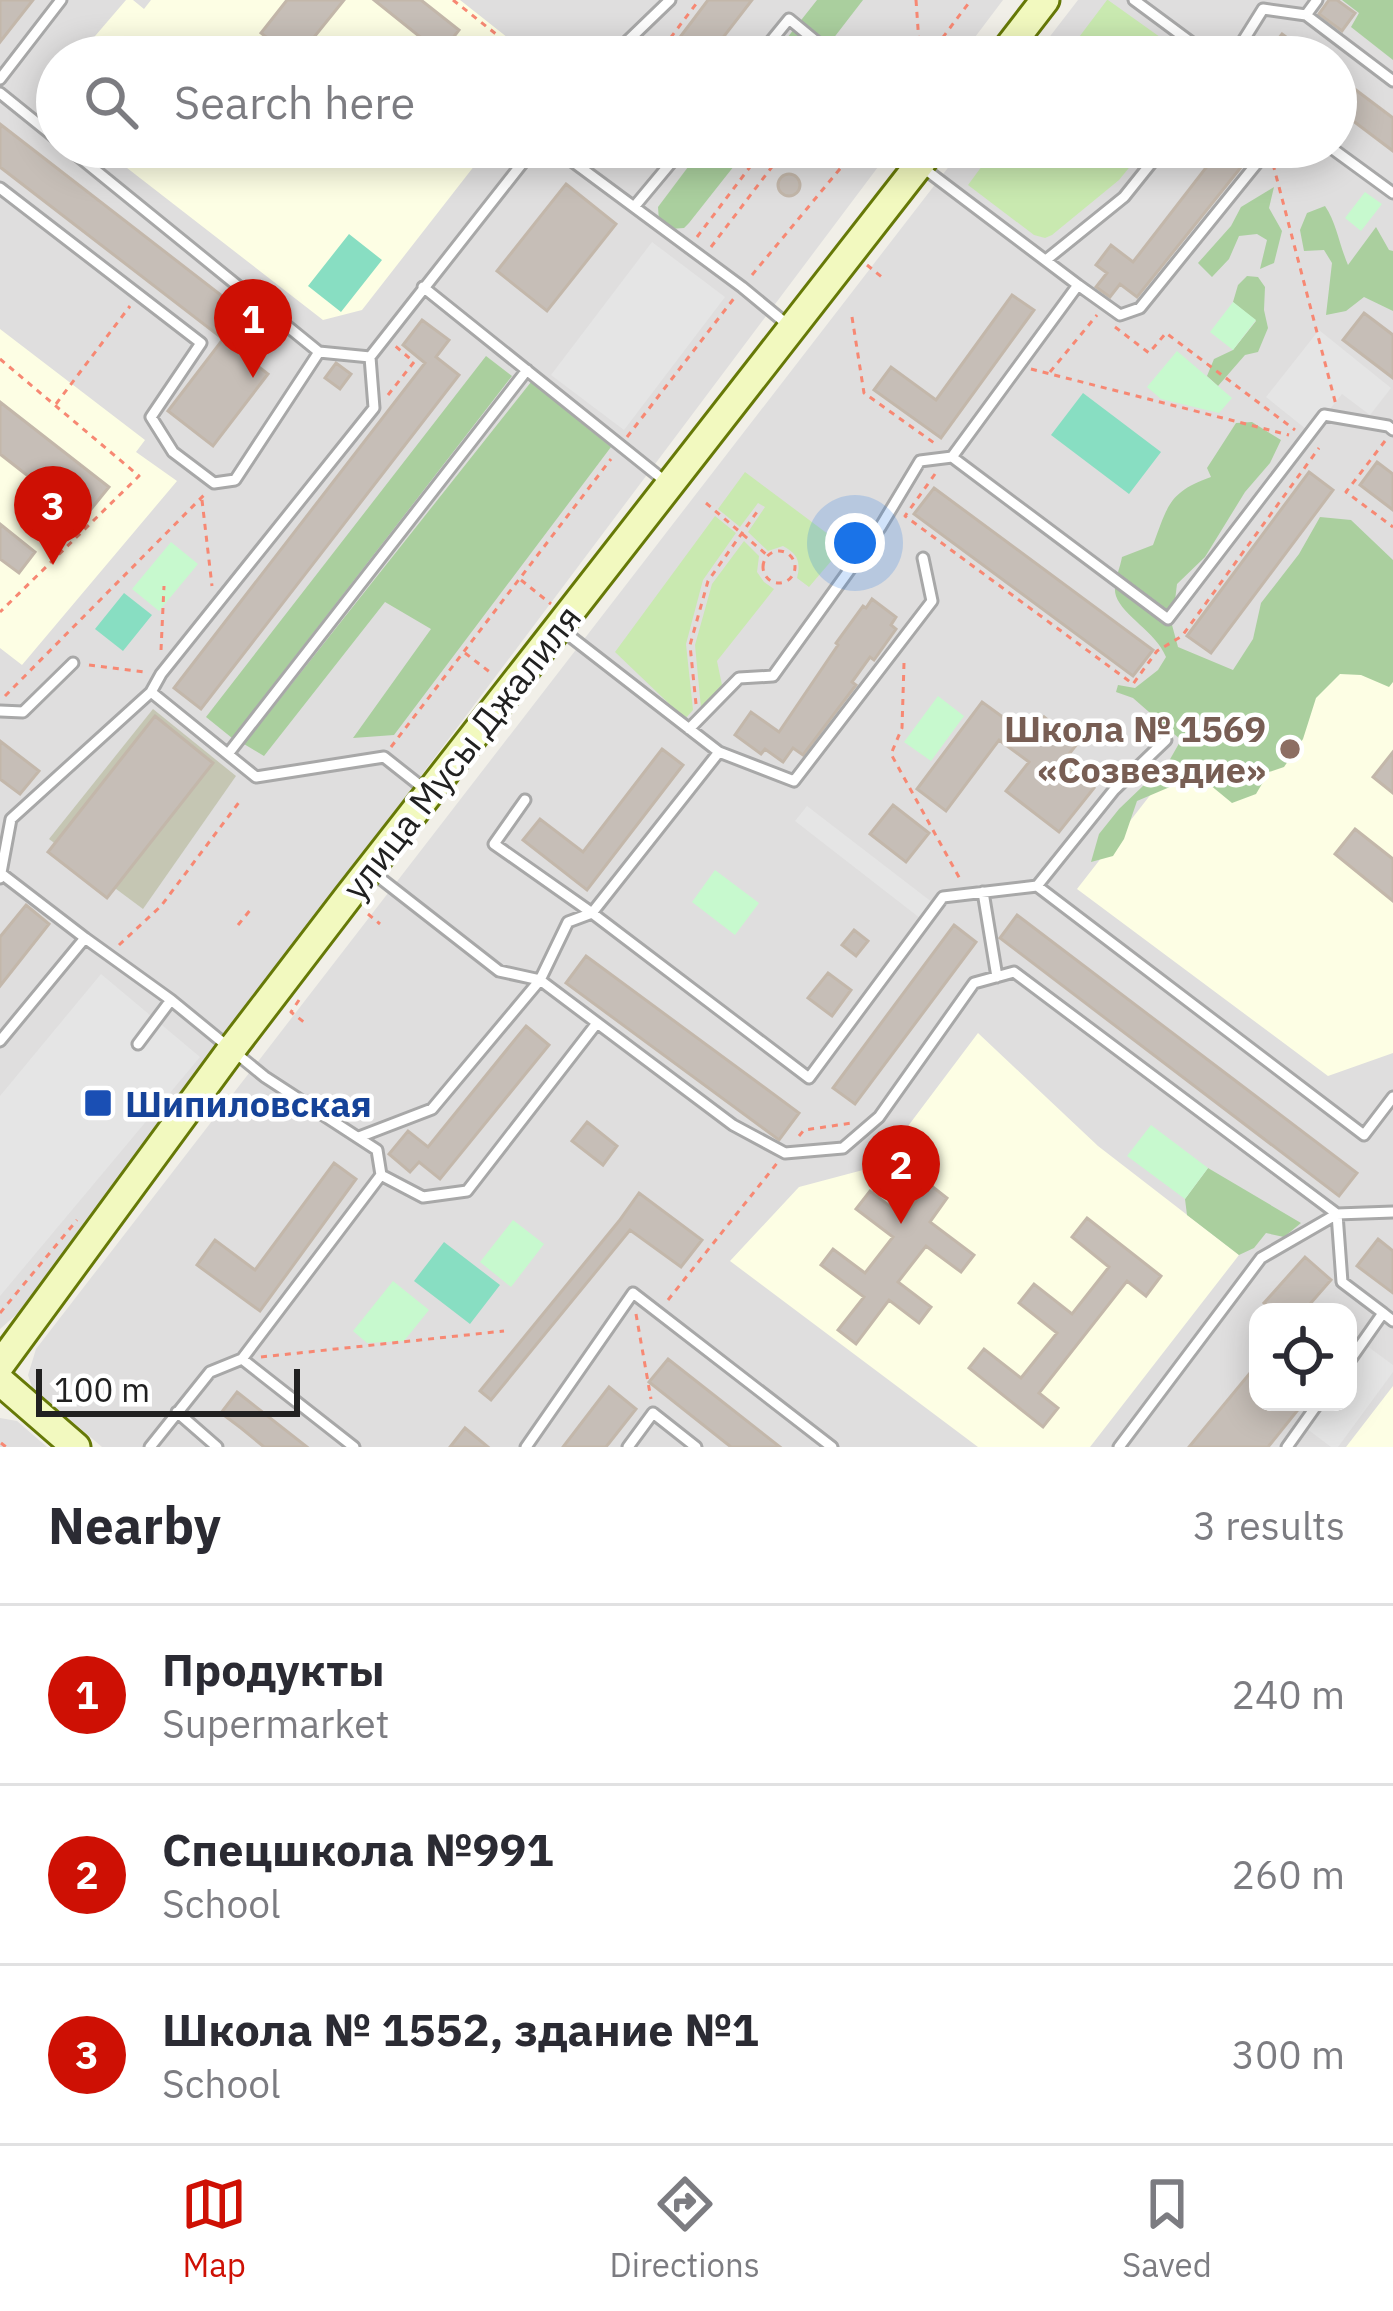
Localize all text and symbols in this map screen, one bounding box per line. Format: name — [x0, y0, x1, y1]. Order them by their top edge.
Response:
search box — [36, 36, 1357, 168]
icon: search — [78, 69, 144, 135]
text: Search here — [174, 73, 415, 131]
pin: 1 — [214, 279, 292, 378]
pin: 3 — [14, 466, 92, 565]
your location — [825, 513, 885, 573]
street label: улица Мусы Джалиля — [331, 595, 591, 909]
place label: Школа № 1569 «Созвездие» — [1004, 705, 1266, 793]
marker: Школа № 1569 «Созвездие» — [1277, 736, 1303, 762]
place label: Шипиловская — [125, 1080, 372, 1127]
marker: Шипиловская — [82, 1087, 114, 1119]
pin: 2 — [862, 1125, 940, 1224]
map controls — [1249, 1303, 1357, 1411]
button: locate — [1249, 1303, 1357, 1411]
scale bar — [36, 1363, 300, 1416]
text: 100 m — [54, 1368, 150, 1411]
text: Nearby — [48, 1492, 221, 1558]
text: 3 results — [1193, 1500, 1345, 1551]
text: Продукты — [162, 1640, 385, 1698]
text: 1 — [75, 1669, 99, 1720]
text: 240 m — [1232, 1669, 1345, 1720]
text: Supermarket — [162, 1698, 389, 1749]
text: Спецшкола №991 — [162, 1820, 553, 1878]
text: 2 — [75, 1849, 99, 1900]
text: 260 m — [1232, 1849, 1345, 1900]
text: School — [162, 1878, 281, 1929]
text: Школа № 1552, здание №1 — [162, 2000, 759, 2058]
text: 3 — [75, 2029, 99, 2080]
text: 300 m — [1232, 2029, 1345, 2080]
text: School — [162, 2058, 281, 2109]
tab: Map — [181, 2171, 247, 2286]
tab: Directions — [610, 2171, 760, 2286]
tab: Saved — [1122, 2171, 1212, 2286]

